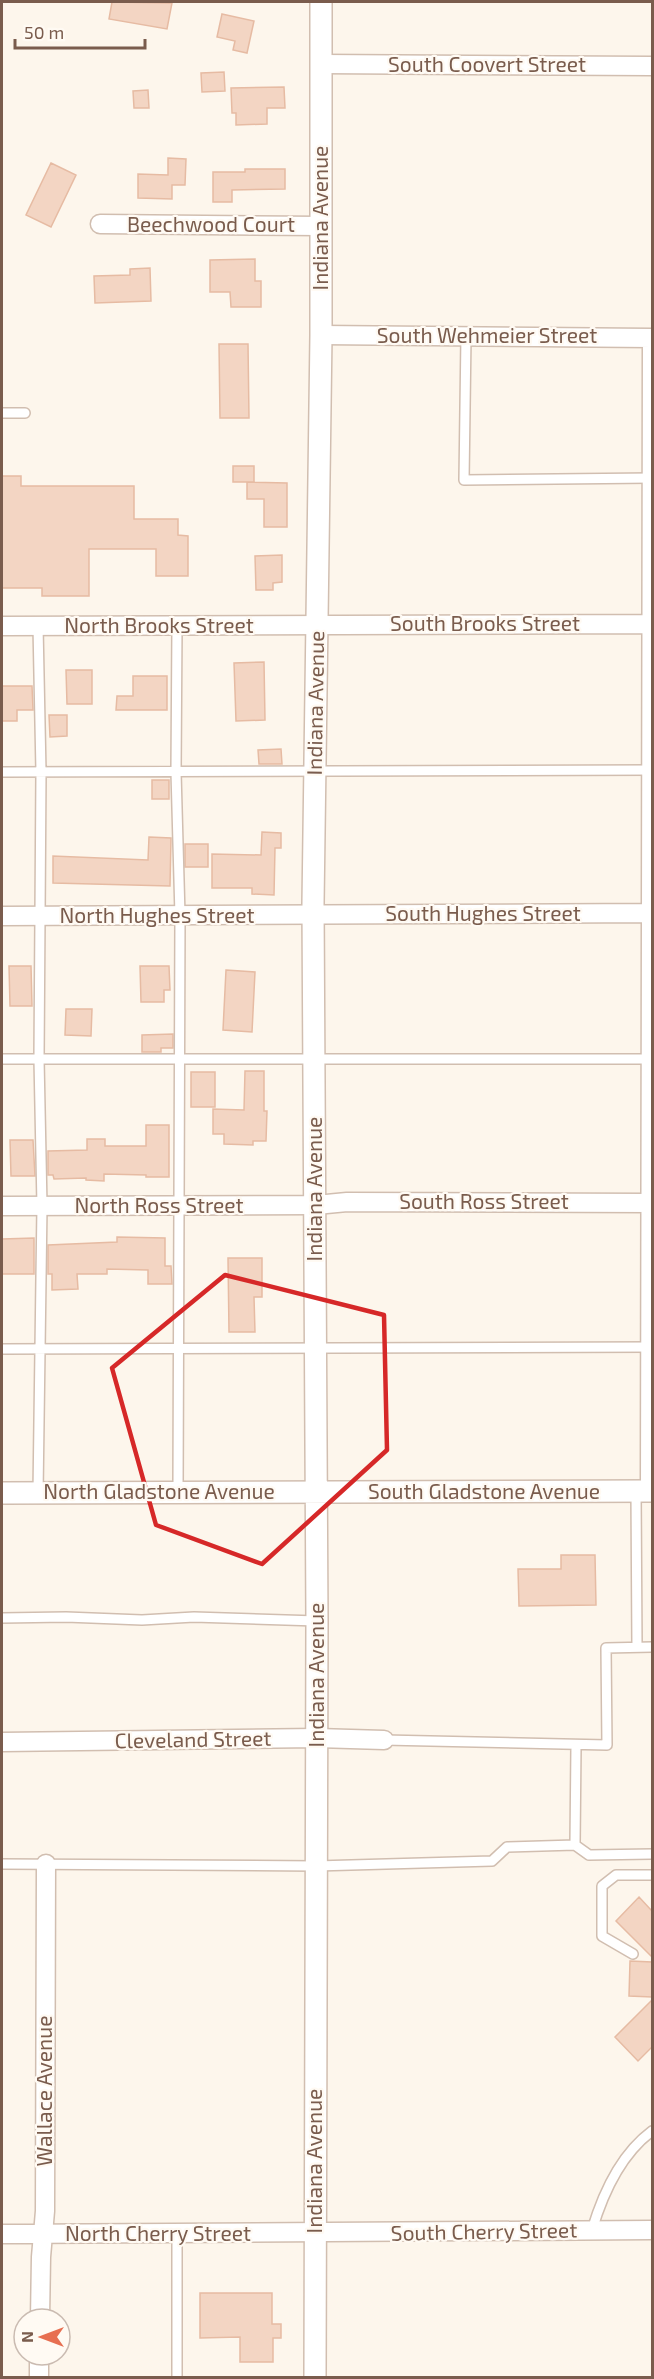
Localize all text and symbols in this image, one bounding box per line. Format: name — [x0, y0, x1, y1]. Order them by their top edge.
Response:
scale bar — [15, 12, 146, 50]
text: 50 m — [24, 21, 64, 43]
street label: South Coovert Street — [388, 51, 586, 76]
street label: Indiana Avenue — [307, 146, 332, 290]
street label: Beechwood Court — [127, 211, 295, 236]
street label: South Wehmeier Street — [377, 322, 597, 347]
street label: South Brooks Street — [390, 610, 580, 635]
street label: North Brooks Street — [64, 612, 254, 637]
street label: Indiana Avenue — [301, 630, 328, 776]
street label: South Hughes Street — [385, 900, 581, 925]
street label: North Hughes Street — [60, 902, 254, 927]
street label: Indiana Avenue — [301, 1117, 326, 1261]
street label: South Ross Street — [399, 1188, 569, 1213]
street label: North Ross Street — [74, 1192, 244, 1217]
street label: North Gladstone Avenue — [43, 1478, 275, 1503]
street label: South Gladstone Avenue — [368, 1478, 600, 1503]
street label: Indiana Avenue — [303, 1603, 328, 1747]
street label: Cleveland Street — [114, 1725, 272, 1752]
street label: Wallace Avenue — [31, 2015, 56, 2167]
street label: Indiana Avenue — [301, 2089, 326, 2233]
street label: South Cherry Street — [390, 2216, 577, 2245]
street label: North Cherry Street — [65, 2220, 251, 2245]
north arrow — [12, 2307, 72, 2367]
text: N — [17, 2331, 36, 2343]

